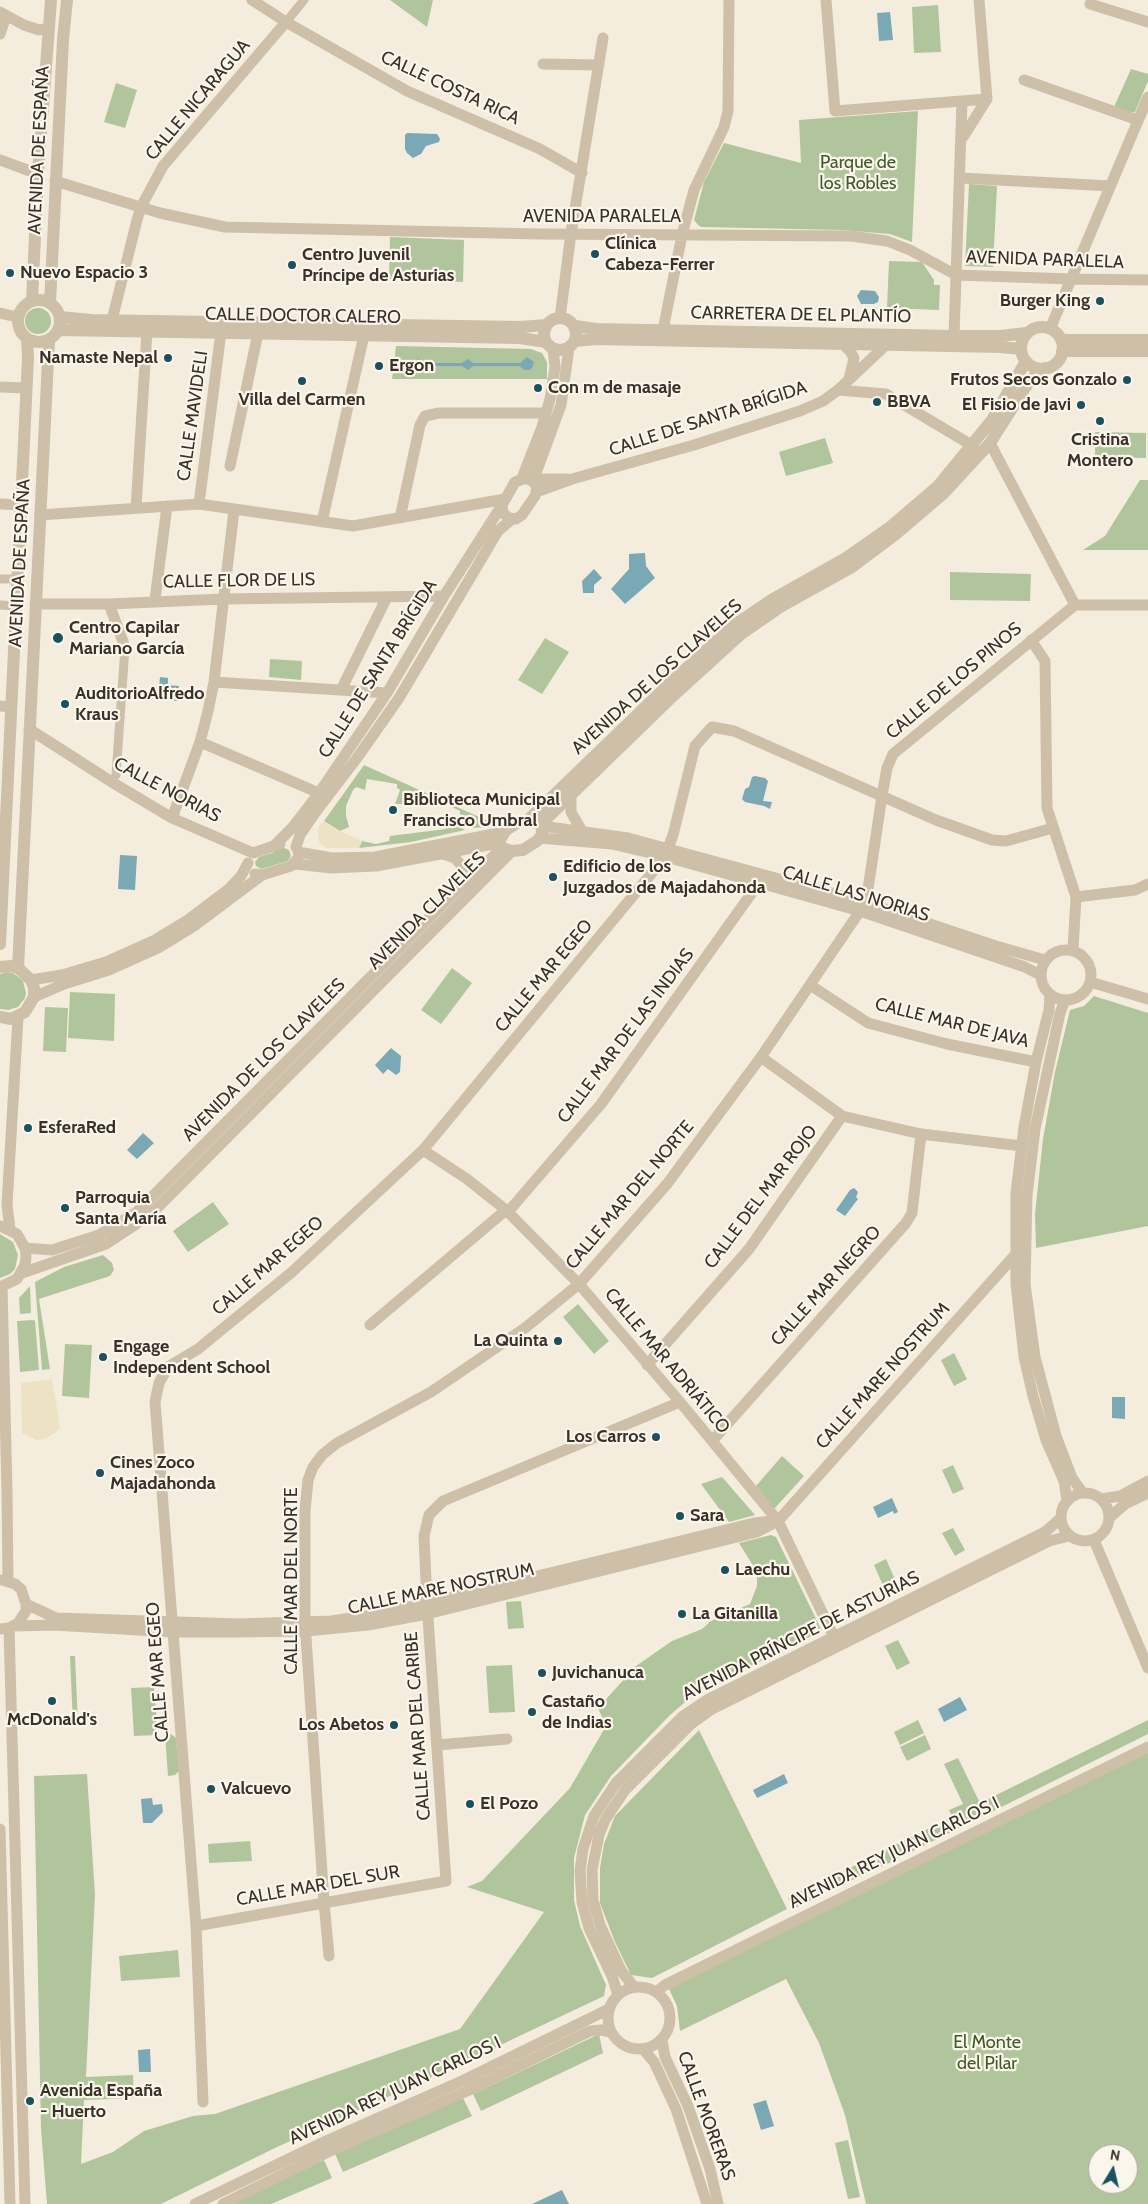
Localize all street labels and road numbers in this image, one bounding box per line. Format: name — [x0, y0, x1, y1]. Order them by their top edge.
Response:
street label: CALLE NICARAGUA — [141, 35, 255, 165]
street label: CALLE COSTA RICA — [377, 46, 523, 130]
street label: AVENIDA DE ESPAÑA — [24, 65, 54, 235]
street label: AVENIDA PARALELA — [523, 206, 681, 228]
street label: AVENIDA PARALELA — [966, 246, 1124, 274]
street label: CARRETERA DE EL PLANTÍO — [690, 302, 912, 328]
street label: CALLE DOCTOR CALERO — [205, 303, 401, 329]
street label: CALLE MAVIDELI — [173, 349, 213, 483]
street label: CALLE DE SANTA BRÍGIDA — [607, 377, 809, 461]
street label: AVENIDA DE ESPAÑA — [5, 478, 35, 648]
street label: CALLE FLOR DE LIS — [163, 569, 315, 593]
street label: CALLE DE SANTA BRÍGIDA — [314, 576, 442, 762]
street label: AVENIDA DE LOS CLAVELES — [568, 595, 746, 759]
street label: CALLE DE LOS PINOS — [882, 618, 1026, 744]
street label: CALLE NORIAS — [110, 753, 224, 827]
street label: AVENIDA CLAVELES — [364, 848, 490, 974]
street label: CALLE LAS NORIAS — [780, 861, 932, 927]
street label: CALLE MAR EGEO — [491, 915, 597, 1037]
street label: CALLE MAR DE LAS INDIAS — [553, 944, 699, 1128]
street label: AVENIDA DE LOS CLAVELES — [178, 974, 350, 1146]
street label: CALLE MAR DE JAVA — [873, 993, 1031, 1053]
street label: CALLE MAR DEL NORTE — [561, 1116, 699, 1274]
street label: CALLE DEL MAR ROJO — [700, 1121, 822, 1273]
street label: CALLE MAR EGEO — [208, 1212, 328, 1320]
street label: CALLE MAR NEGRO — [766, 1222, 886, 1350]
street label: CALLE MAR ADRIÁTICO — [600, 1284, 734, 1438]
street label: CALLE MARE NOSTRUM — [811, 1298, 955, 1454]
street label: CALLE MAR DEL NORTE — [281, 1487, 303, 1675]
street label: CALLE MARE NOSTRUM — [346, 1559, 536, 1619]
street label: AVENIDA PRÍNCIPE DE ASTURIAS — [679, 1567, 923, 1705]
street label: CALLE MAR EGEO — [142, 1601, 174, 1743]
street label: CALLE MAR DEL CARIBE — [401, 1631, 435, 1821]
street label: AVENIDA REY JUAN CARLOS I — [785, 1793, 1003, 1913]
street label: CALLE MAR DEL SUR — [235, 1861, 401, 1911]
street label: AVENIDA REY JUAN CARLOS I — [286, 2032, 504, 2150]
street label: CALLE MORERAS — [673, 2048, 739, 2184]

